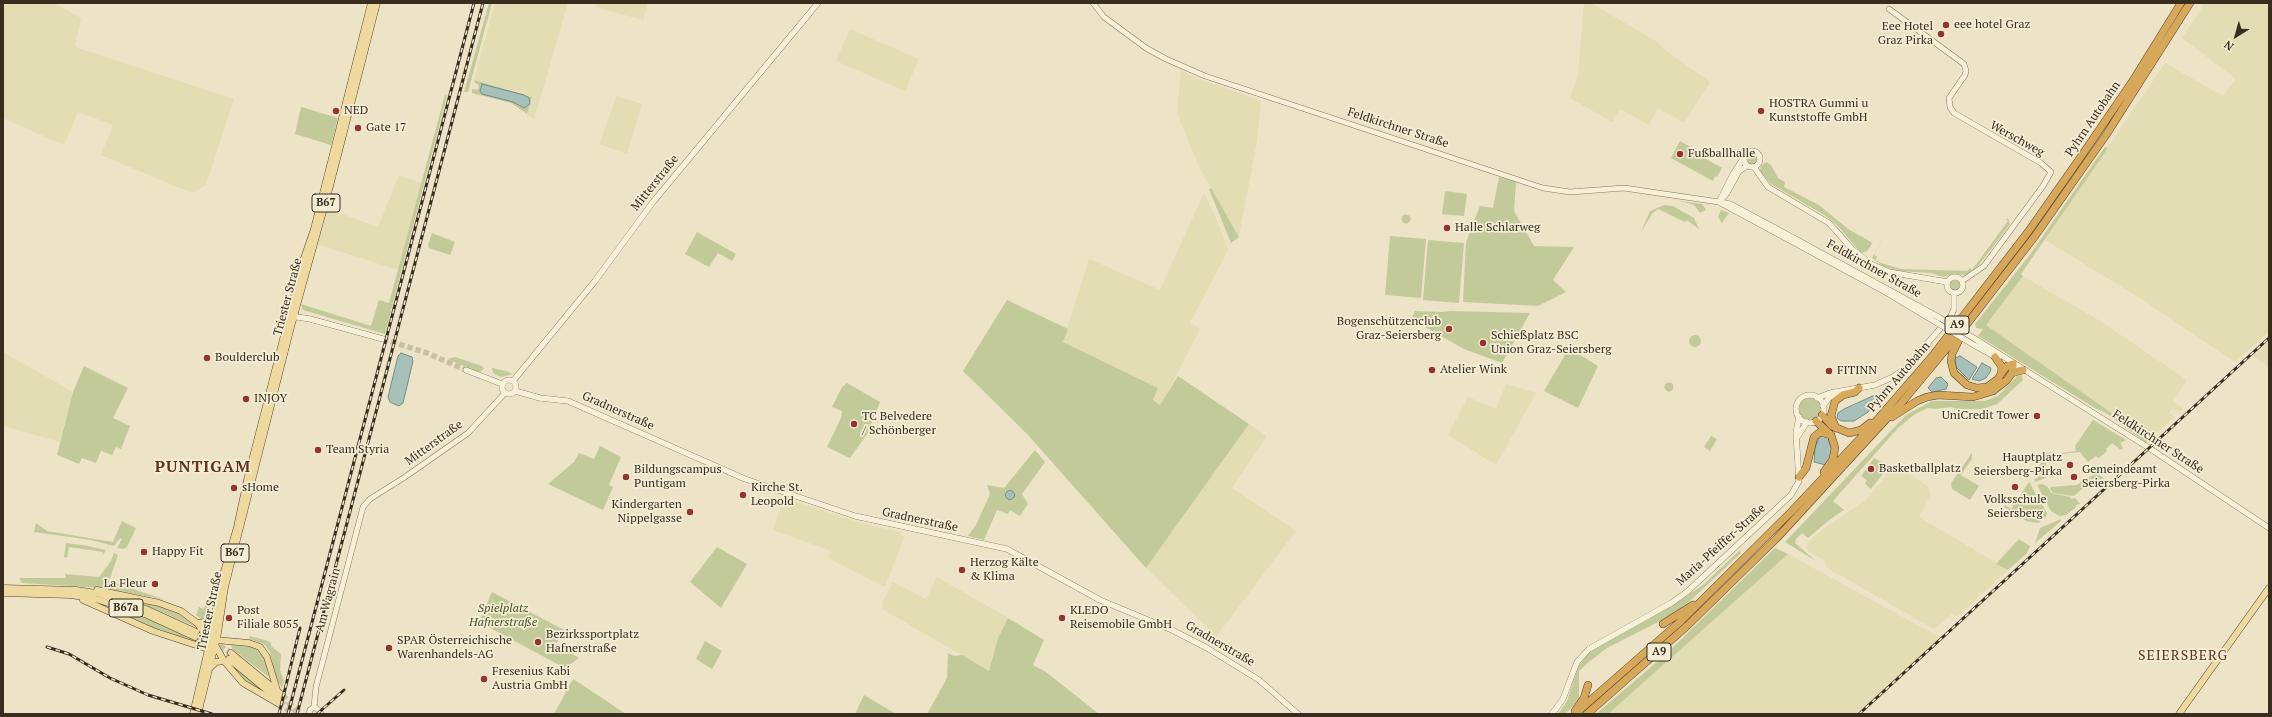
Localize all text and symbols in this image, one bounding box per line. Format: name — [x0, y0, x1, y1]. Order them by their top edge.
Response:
north arrow — [2216, 16, 2256, 56]
place label: eee hotel Graz — [1954, 18, 2030, 32]
place label: Eee Hotel Graz Pirka — [1878, 20, 1933, 48]
marker: eee hotel Graz — [1941, 20, 1951, 30]
marker: Eee Hotel Graz Pirka — [1936, 29, 1946, 39]
text: N — [2221, 37, 2236, 54]
street label: Pyhrn Autobahn — [2062, 79, 2124, 159]
place label: HOSTRA Gummi u Kunststoffe GmbH — [1769, 97, 1869, 125]
place label: NED — [344, 104, 368, 118]
street label: Feldkirchner Straße — [1345, 105, 1451, 151]
marker: NED — [331, 106, 341, 116]
marker: HOSTRA Gummi u Kunststoffe GmbH — [1756, 106, 1766, 116]
street label: Werschweg — [1987, 118, 2047, 160]
place label: Gate 17 — [366, 121, 407, 135]
marker: Gate 17 — [353, 123, 363, 133]
place label: Fußballhalle — [1688, 147, 1755, 161]
marker: Fußballhalle — [1675, 149, 1685, 159]
street label: Mitterstraße — [628, 152, 682, 214]
road number: B67 — [312, 194, 340, 212]
place label: Halle Schlarweg — [1455, 221, 1540, 235]
marker: Halle Schlarweg — [1442, 223, 1452, 233]
street label: Feldkirchner Straße — [1824, 237, 1924, 301]
street label: Triester Straße — [271, 257, 305, 337]
place label: Bogenschützenclub Graz-Seiersberg — [1337, 315, 1441, 343]
road number: A9 — [1945, 316, 1969, 334]
marker: Bogenschützenclub Graz-Seiersberg — [1444, 324, 1454, 334]
place label: Schießplatz BSC Union Graz-Seiersberg — [1491, 329, 1612, 357]
marker: Schießplatz BSC Union Graz-Seiersberg — [1478, 338, 1488, 348]
street label: Pyhrn Autobahn — [1865, 339, 1933, 415]
place label: Boulderclub — [215, 351, 279, 365]
marker: Boulderclub — [202, 353, 212, 363]
place label: Atelier Wink — [1440, 363, 1507, 377]
place label: FITINN — [1837, 364, 1877, 378]
marker: Atelier Wink — [1427, 365, 1437, 375]
marker: FITINN — [1824, 366, 1834, 376]
street label: Gradnerstraße — [580, 389, 656, 433]
place label: INJOY — [254, 392, 287, 406]
marker: INJOY — [241, 394, 251, 404]
street label: Feldkirchner Straße — [2110, 407, 2206, 477]
place label: UniCredit Tower — [1942, 409, 2029, 423]
place label: TC Belvedere / Schönberger — [862, 410, 936, 438]
marker: UniCredit Tower — [2032, 411, 2042, 421]
street label: Mitterstraße — [402, 417, 466, 469]
marker: TC Belvedere / Schönberger — [849, 419, 859, 429]
place label: Team Styria — [326, 443, 389, 457]
marker: Team Styria — [313, 445, 323, 455]
place label: Hauptplatz Seiersberg-Pirka — [1974, 451, 2062, 479]
district label: PUNTIGAM — [155, 457, 251, 477]
marker: Hauptplatz Seiersberg-Pirka — [2065, 460, 2075, 470]
place label: Basketballplatz — [1879, 462, 1961, 476]
place label: Bildungscampus Puntigam — [634, 463, 722, 491]
place label: Gemeindeamt Seiersberg-Pirka — [2082, 463, 2170, 491]
marker: Basketballplatz — [1866, 464, 1876, 474]
marker: Bildungscampus Puntigam — [621, 472, 631, 482]
marker: Gemeindeamt Seiersberg-Pirka — [2069, 472, 2079, 482]
place label: sHome — [242, 481, 279, 495]
place label: Kirche St. Leopold — [751, 481, 803, 509]
marker: Volksschule Seiersberg — [2010, 482, 2020, 492]
marker: sHome — [229, 483, 239, 493]
marker: Kirche St. Leopold — [738, 490, 748, 500]
place label: Volksschule Seiersberg — [1983, 493, 2047, 521]
place label: Kindergarten Nippelgasse — [612, 498, 682, 526]
street label: Maria-Pfeiffer-Straße — [1673, 501, 1769, 589]
street label: Gradnerstraße — [881, 505, 959, 535]
marker: Kindergarten Nippelgasse — [685, 507, 695, 517]
road number: B67 — [221, 544, 249, 562]
place label: Happy Fit — [152, 545, 204, 559]
marker: Happy Fit — [139, 547, 149, 557]
place label: Herzog Kälte & Klima — [970, 556, 1039, 584]
marker: Herzog Kälte & Klima — [957, 565, 967, 575]
street label: Am Wagrain — [313, 566, 343, 634]
street label: Triester Straße — [195, 570, 225, 652]
place label: La Fleur — [104, 577, 147, 591]
marker: La Fleur — [150, 579, 160, 589]
road number: B67a — [109, 599, 143, 617]
park label: Spielplatz Hafnerstraße — [469, 602, 537, 630]
place label: Post Filiale 8055 — [237, 604, 299, 632]
place label: KLEDO Reisemobile GmbH — [1070, 604, 1172, 632]
marker: Post Filiale 8055 — [224, 613, 234, 623]
marker: KLEDO Reisemobile GmbH — [1057, 613, 1067, 623]
street label: Gradnerstraße — [1183, 618, 1257, 670]
place label: Bezirkssportplatz Hafnerstraße — [546, 628, 639, 656]
place label: SPAR Österreichische Warenhandels-AG — [397, 634, 512, 662]
marker: Bezirkssportplatz Hafnerstraße — [533, 637, 543, 647]
marker: SPAR Österreichische Warenhandels-AG — [384, 643, 394, 653]
road number: A9 — [1647, 643, 1671, 661]
district label: SEIERSBERG — [2138, 648, 2228, 664]
place label: Fresenius Kabi Austria GmbH — [492, 665, 570, 693]
marker: Fresenius Kabi Austria GmbH — [479, 674, 489, 684]

